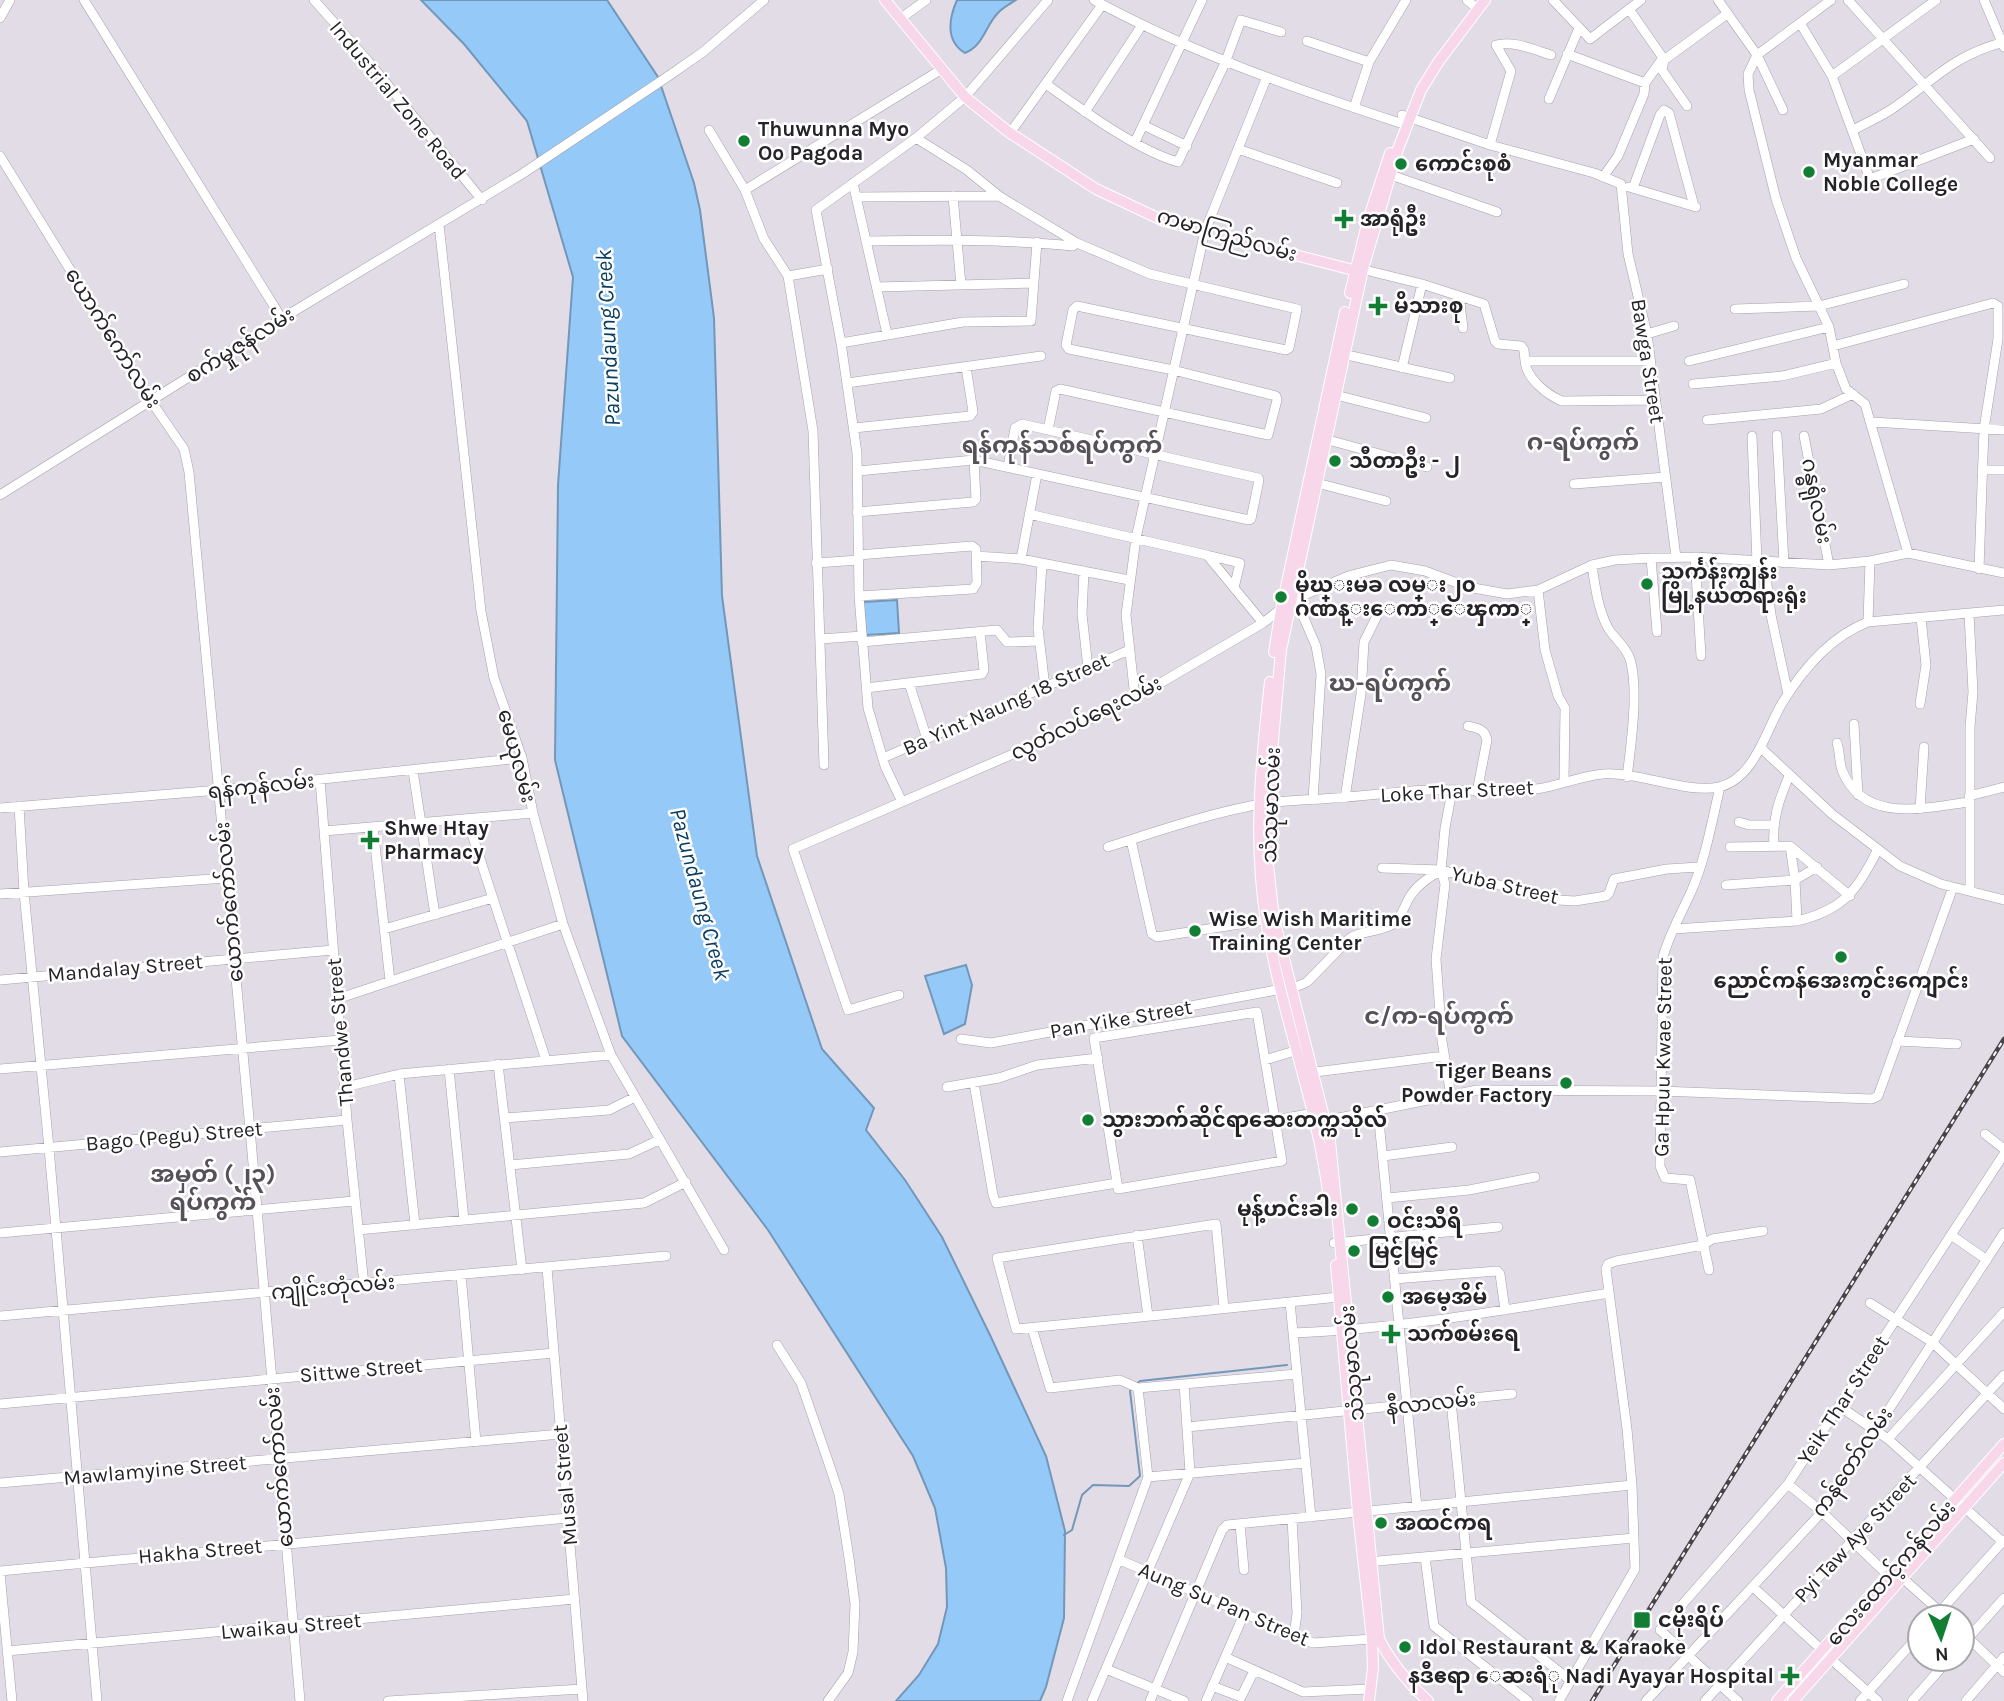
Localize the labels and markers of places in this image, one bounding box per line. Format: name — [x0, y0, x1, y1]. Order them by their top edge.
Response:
place label: Thuwunna Myo Oo Pagoda — [758, 117, 909, 165]
marker: Thuwunna Myo Oo Pagoda — [736, 133, 752, 149]
place label: ကောင်းစုစံ — [1415, 148, 1511, 181]
place label: Myanmar Noble College — [1823, 148, 1958, 196]
marker: ကောင်းစုစံ — [1393, 156, 1409, 172]
marker: Myanmar Noble College — [1801, 164, 1817, 180]
place label: အာရုံဦး — [1360, 204, 1427, 236]
marker: အာရုံဦး — [1334, 209, 1354, 229]
place label: မိသားစု — [1394, 290, 1463, 323]
marker: မိသားစု — [1368, 296, 1388, 316]
place label: သီတာဦး - ၂ — [1349, 446, 1460, 478]
marker: သီတာဦး - ၂ — [1327, 453, 1343, 469]
place label: သင်္ကန်းကျွန်း မြို့နယ်တရားရုံး — [1661, 556, 1807, 613]
place label: မိုဃ္းမခ လမ္း၂၀ ဂဏန္းေကာ္ေၾကာ္ — [1295, 569, 1532, 626]
marker: သင်္ကန်းကျွန်း မြို့နယ်တရားရုံး — [1639, 576, 1655, 592]
marker: မိုဃ္းမခ လမ္း၂၀ ဂဏန္းေကာ္ေၾကာ္ — [1273, 589, 1289, 605]
place label: Shwe Htay Pharmacy — [384, 816, 489, 864]
marker: Shwe Htay Pharmacy — [362, 832, 378, 848]
place label: Wise Wish Maritime Training Center — [1209, 907, 1412, 955]
marker: Wise Wish Maritime Training Center — [1187, 923, 1203, 939]
marker: ညောင်ကန်အေးကွင်းကျောင်း — [1833, 949, 1849, 965]
place label: ညောင်ကန်အေးကွင်းကျောင်း — [1713, 965, 1969, 999]
place label: Tiger Beans Powder Factory — [1401, 1059, 1552, 1107]
marker: Tiger Beans Powder Factory — [1558, 1075, 1574, 1091]
place label: သွားဘက်‌ဆိုင်ရာဆေးတက္ကသိုလ် — [1102, 1104, 1387, 1138]
marker: သွားဘက်‌ဆိုင်ရာဆေးတက္ကသိုလ် — [1080, 1112, 1096, 1128]
place label: မုန့်ဟင်းခါး — [1237, 1193, 1338, 1226]
marker: မုန့်ဟင်းခါး — [1344, 1201, 1360, 1217]
place label: ဝင်းသီရိ — [1387, 1205, 1463, 1238]
marker: ဝင်းသီရိ — [1365, 1213, 1381, 1229]
place label: မြင့်မြင့် — [1368, 1235, 1439, 1268]
marker: မြင့်မြင့် — [1346, 1243, 1362, 1259]
place label: အမေ့အိမ် — [1402, 1281, 1487, 1311]
marker: အမေ့အိမ် — [1380, 1289, 1396, 1305]
place label: သက်စမ်းရေ — [1407, 1318, 1520, 1351]
marker: သက်စမ်းရေ — [1381, 1324, 1401, 1344]
place label: အထင်ကရ — [1395, 1507, 1493, 1540]
marker: အထင်ကရ — [1373, 1515, 1389, 1531]
place label: ငမိုးရိပ် — [1658, 1604, 1724, 1637]
marker: ငမိုးရိပ် — [1632, 1610, 1652, 1630]
place label: Idol Restaurant & Karaoke — [1419, 1635, 1686, 1659]
marker: Idol Restaurant & Karaoke — [1397, 1639, 1413, 1655]
place label: နဒီဧရာ ေဆးရံု Nadi Ayayar Hospital — [1408, 1661, 1774, 1693]
marker: နဒီဧရာ ေဆးရံု Nadi Ayayar Hospital — [1780, 1666, 1800, 1686]

